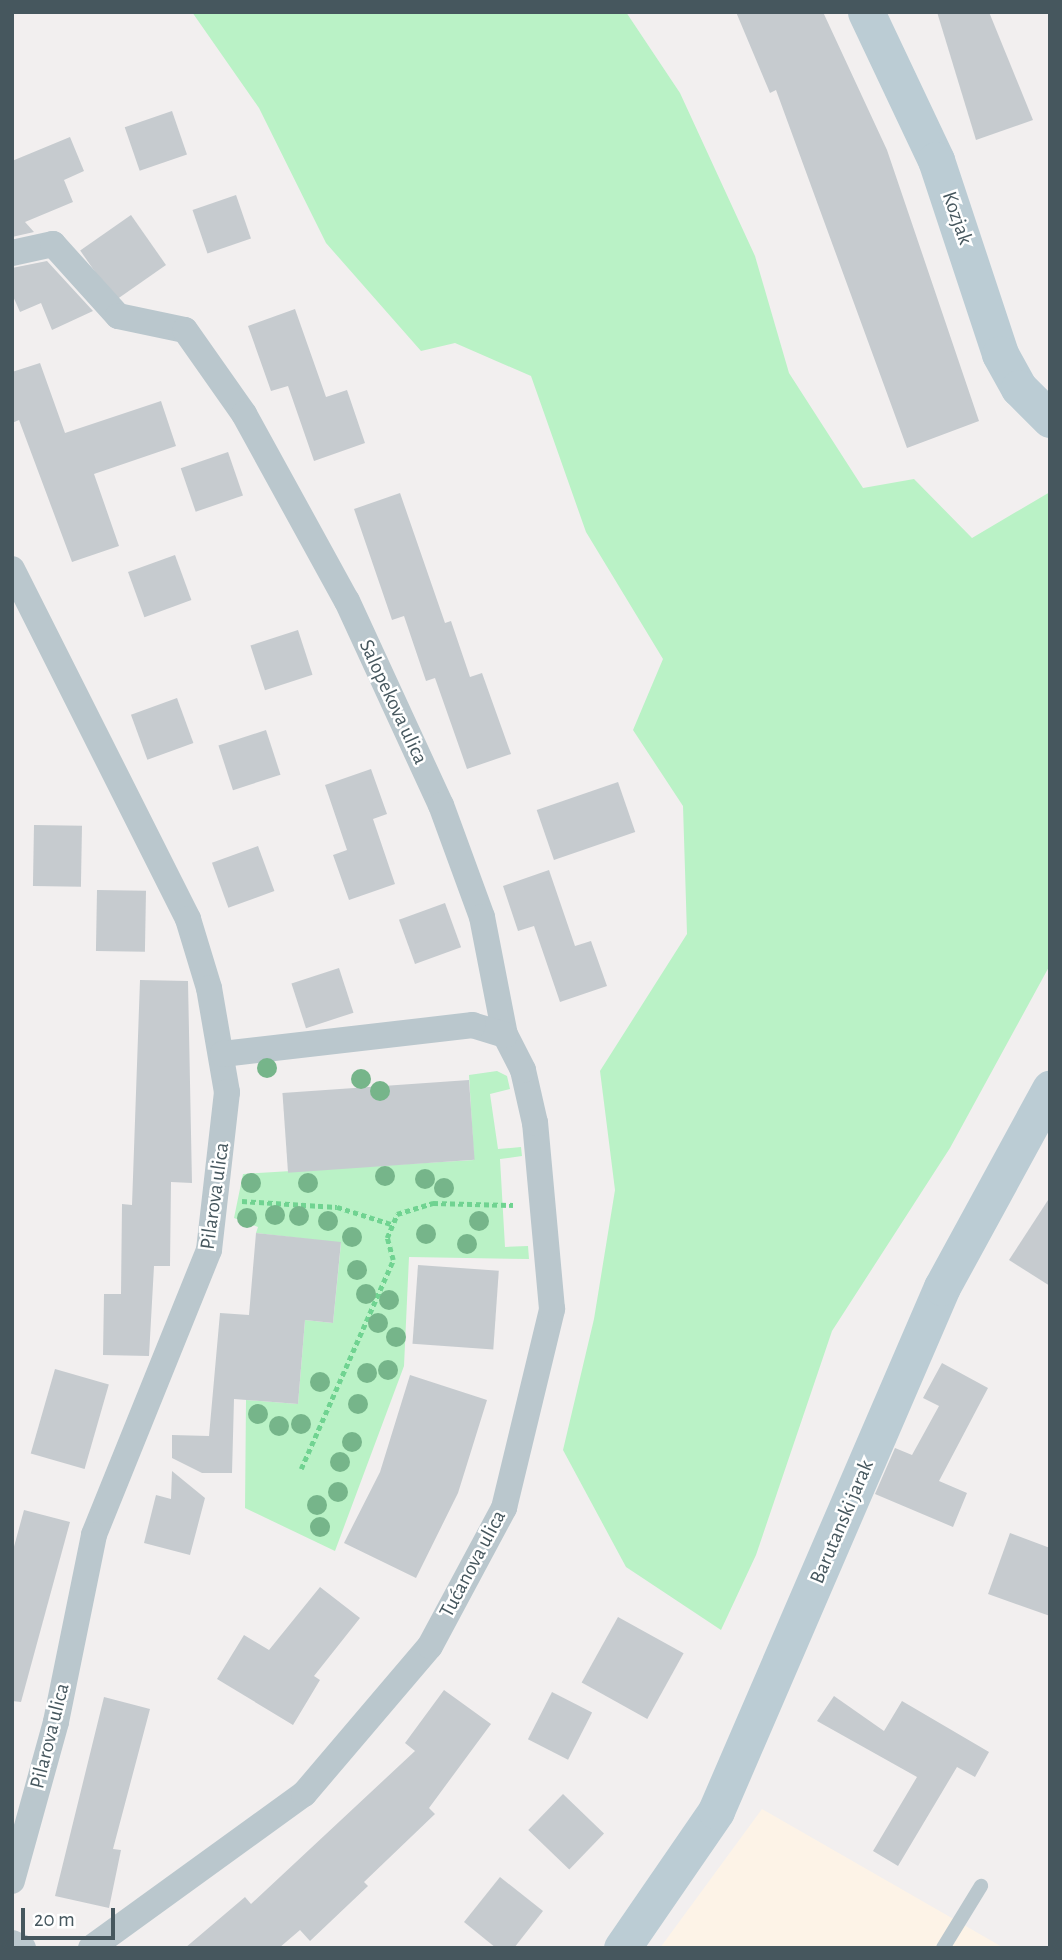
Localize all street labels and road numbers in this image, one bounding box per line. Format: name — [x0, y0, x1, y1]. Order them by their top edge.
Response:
street label: Kozjak — [936, 188, 978, 248]
street label: Salopekova ulica — [353, 636, 433, 768]
street label: Pilarova ulica — [195, 1141, 235, 1251]
street label: Barutanski jarak — [805, 1456, 879, 1588]
street label: Tućanova ulica — [434, 1506, 512, 1622]
street label: Pilarova ulica — [25, 1681, 75, 1791]

